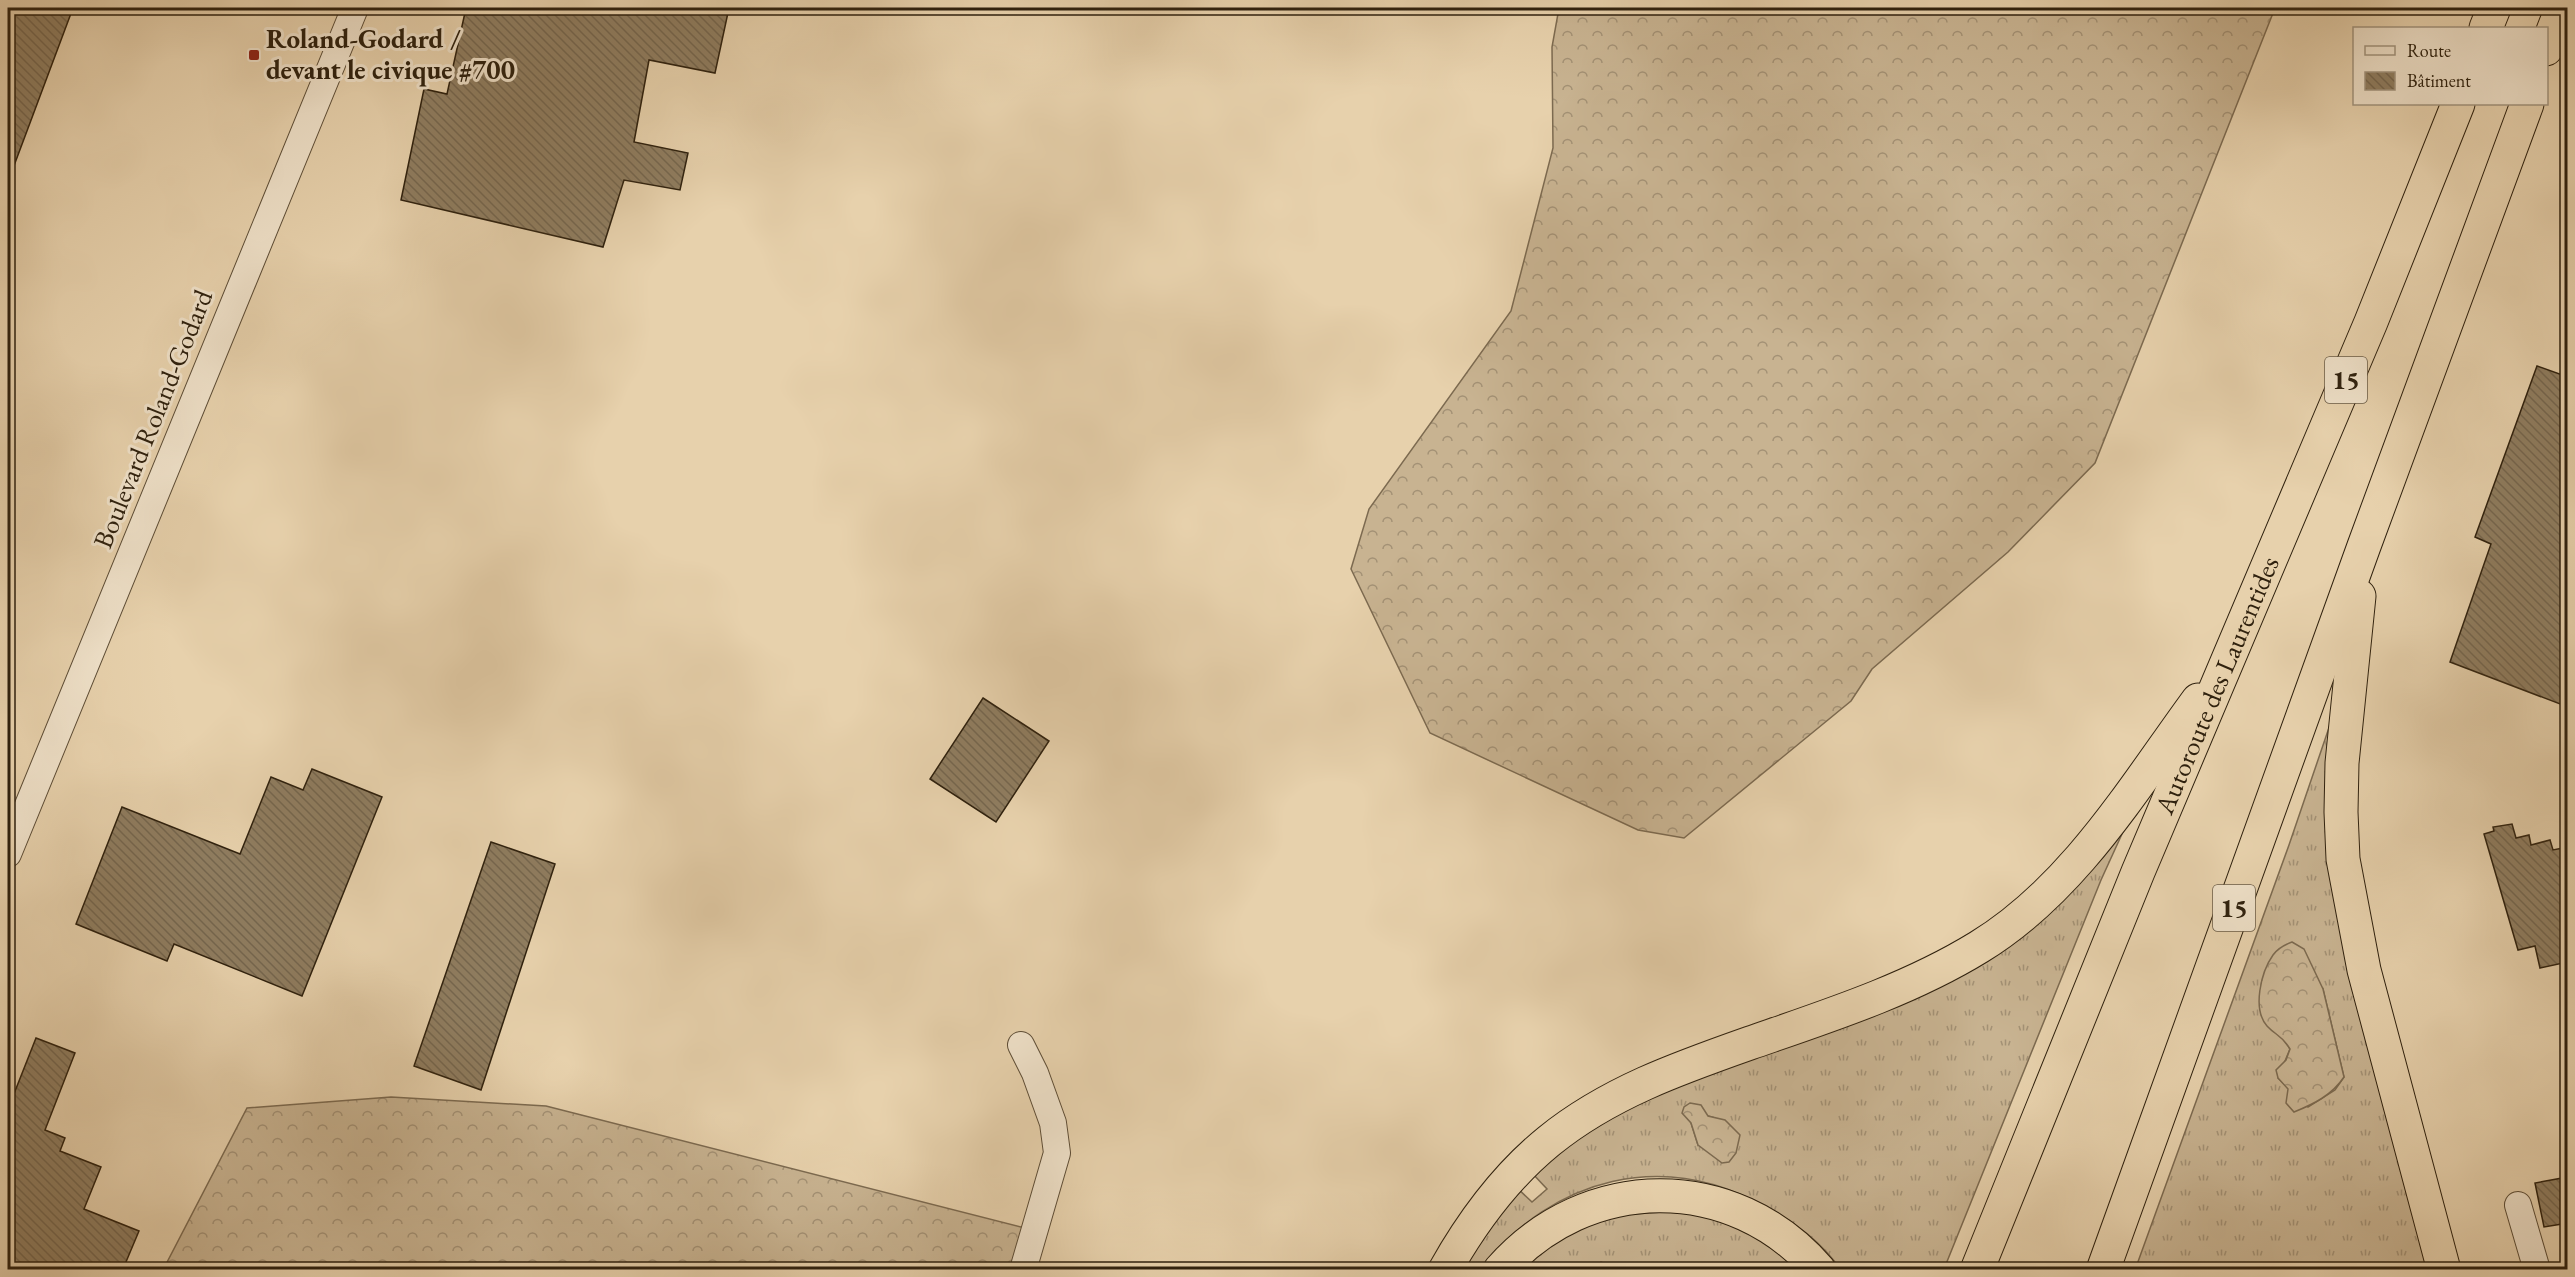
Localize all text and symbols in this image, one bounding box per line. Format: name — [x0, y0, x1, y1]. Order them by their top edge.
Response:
place label: Roland-Godard / devant le civique #700 — [266, 21, 515, 87]
legend — [2353, 27, 2548, 105]
text: Route — [2407, 39, 2451, 62]
marker: Roland-Godard / devant le civique #700 — [247, 48, 261, 62]
text: Bâtiment — [2407, 69, 2471, 92]
street label: Boulevard Roland-Godard — [85, 284, 221, 553]
road number: 15 — [2325, 357, 2367, 403]
street label: Autoroute des Laurentides — [2146, 551, 2287, 820]
road number: 15 — [2213, 885, 2255, 931]

